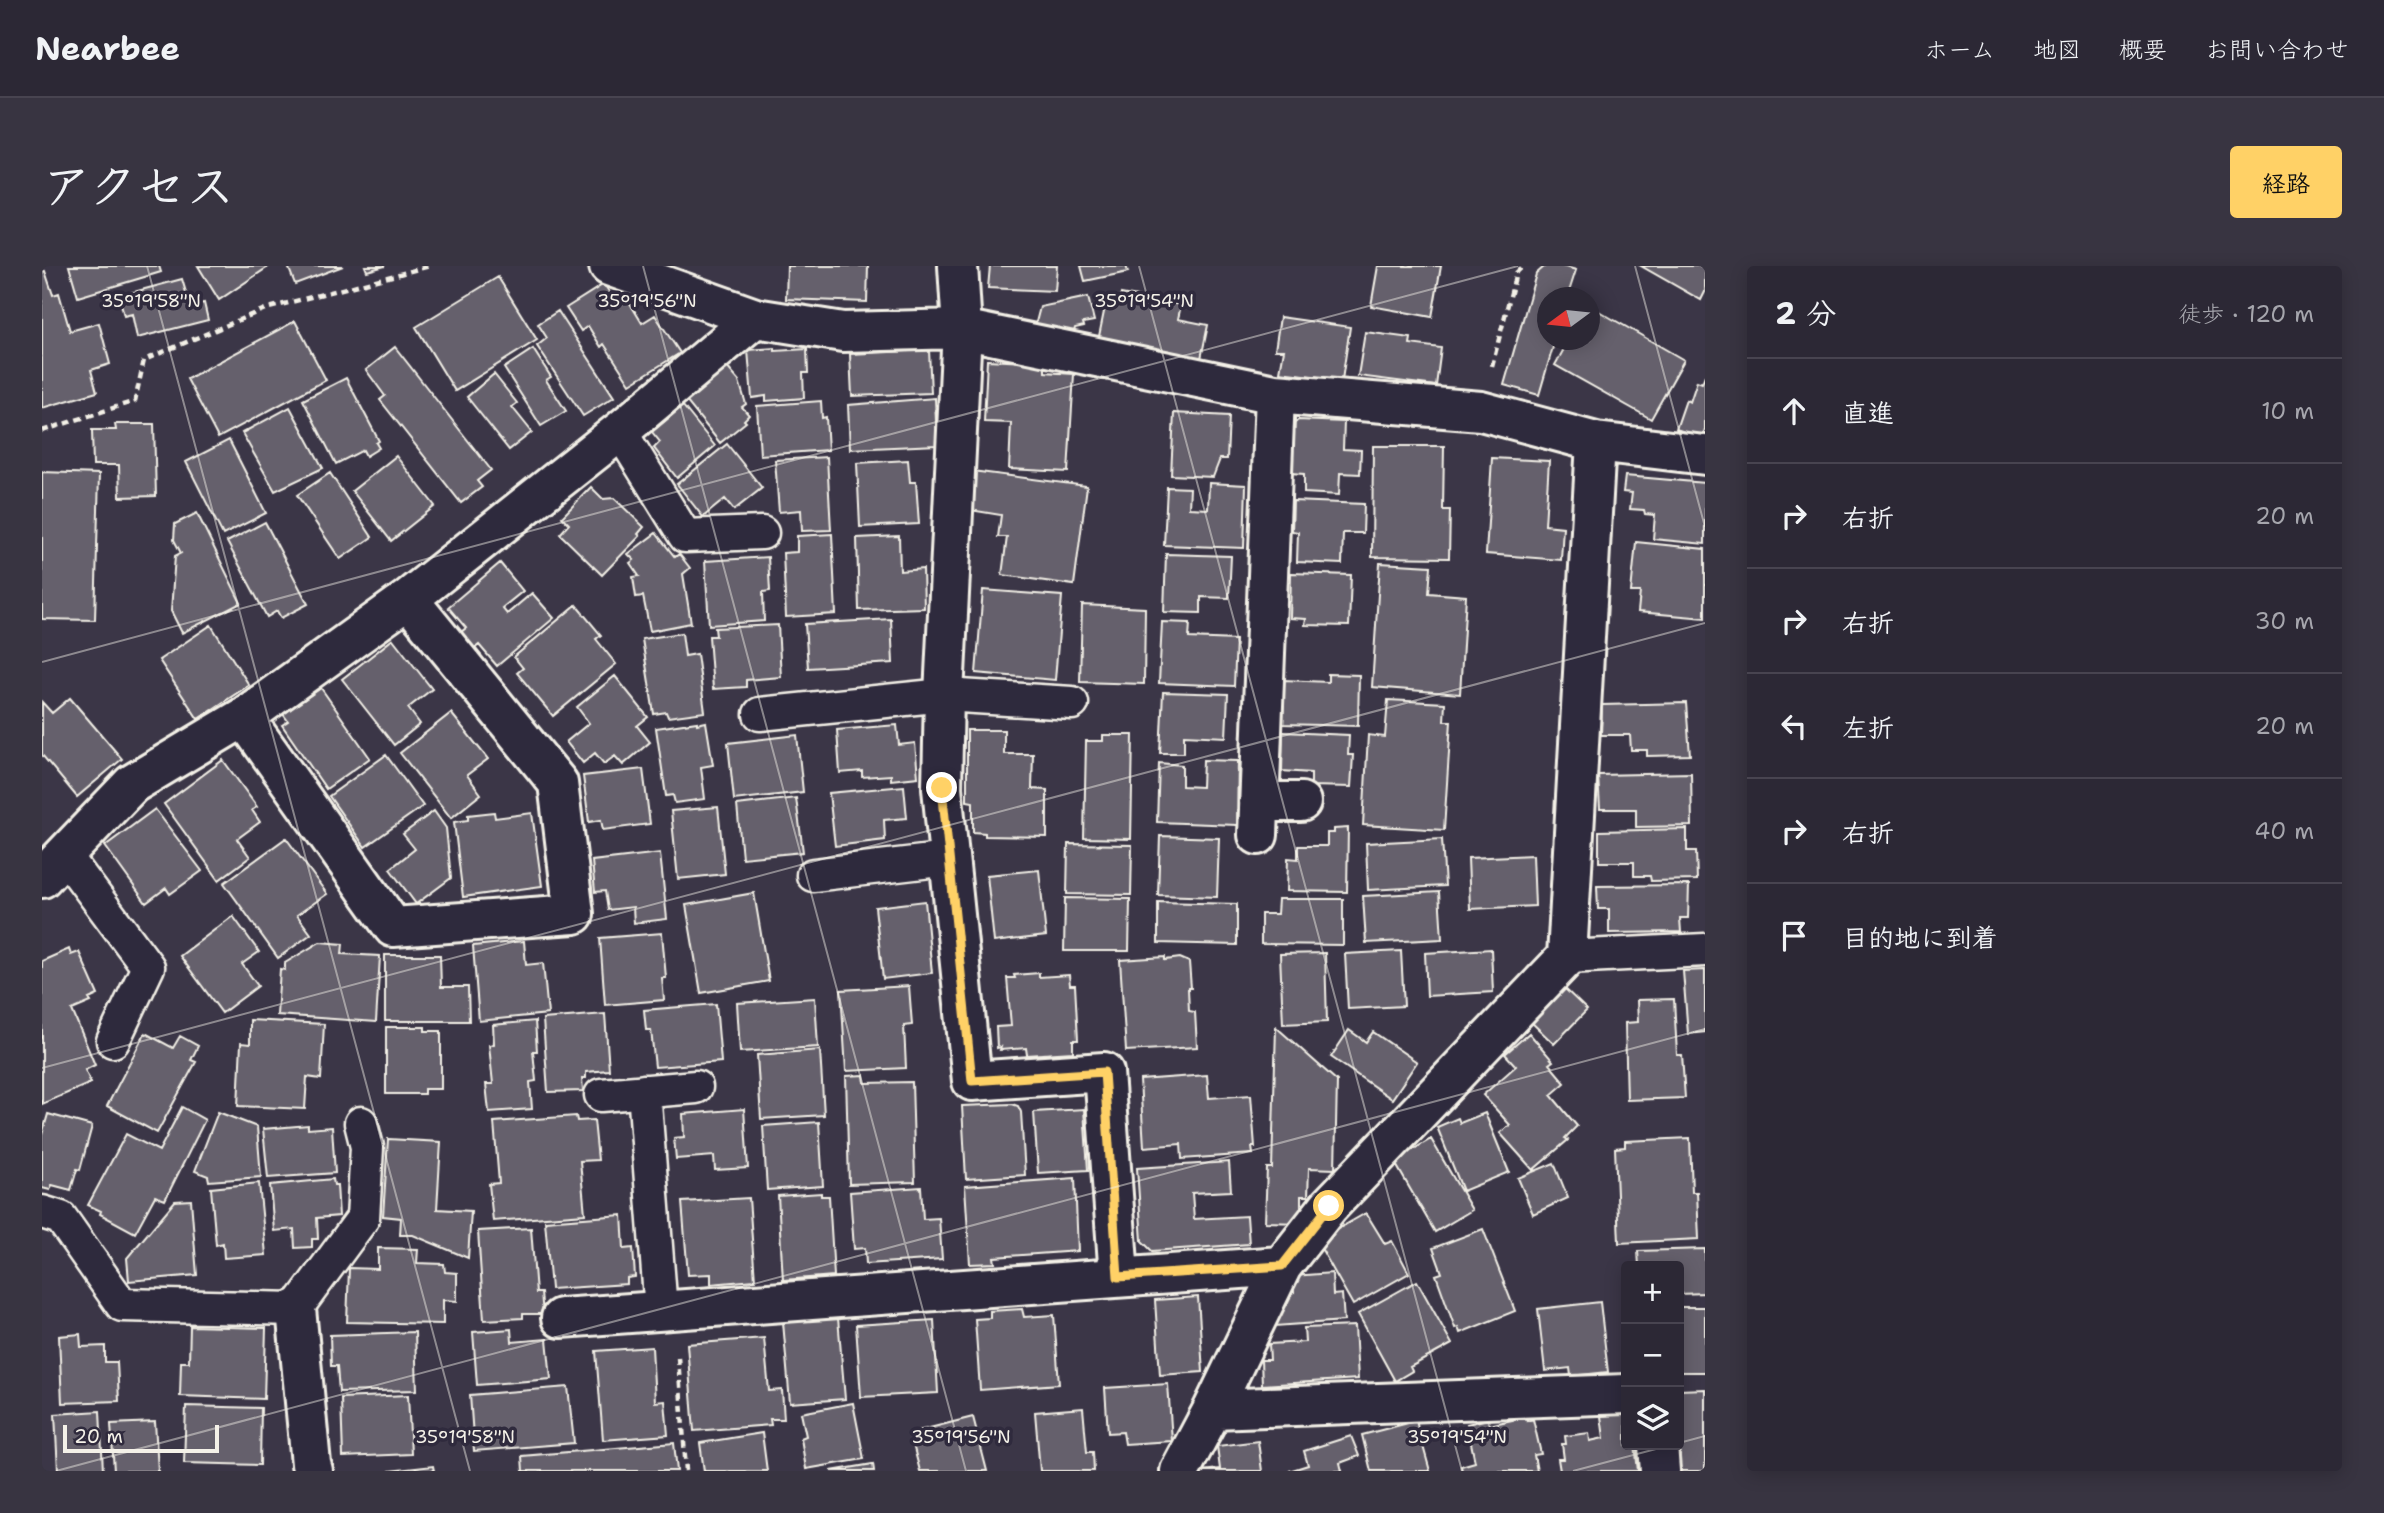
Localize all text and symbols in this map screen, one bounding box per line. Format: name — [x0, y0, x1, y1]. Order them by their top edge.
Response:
text: Nearbee — [35, 26, 180, 71]
text: ホーム — [1924, 34, 1995, 66]
text: 地図 — [2033, 34, 2081, 66]
text: 概要 — [2119, 34, 2167, 66]
text: お問い合わせ — [2205, 34, 2349, 66]
button: 経路 — [2230, 146, 2342, 218]
text: アクセス — [42, 153, 235, 219]
north arrow — [1537, 287, 1600, 350]
text: 35°19'58"N — [101, 289, 201, 313]
text: 35°19'56"N — [597, 289, 697, 313]
text: 35°19'54"N — [1094, 289, 1194, 313]
text: 2 分 — [1775, 293, 1836, 334]
text: 徒歩 · 120 m — [2178, 299, 2314, 329]
icon: ahead — [1775, 392, 1813, 430]
text: 直進 — [1842, 395, 1894, 430]
text: 10 m — [2261, 396, 2314, 426]
icon: right — [1775, 497, 1813, 535]
text: 右折 — [1842, 500, 1894, 535]
text: 20 m — [2255, 501, 2314, 531]
icon: right — [1775, 602, 1813, 640]
text: 右折 — [1842, 605, 1894, 640]
text: 30 m — [2255, 606, 2314, 636]
icon: left — [1775, 707, 1813, 745]
text: 左折 — [1842, 710, 1894, 745]
text: 20 m — [2255, 711, 2314, 741]
route end — [926, 772, 957, 803]
icon: right — [1775, 812, 1813, 850]
text: 右折 — [1842, 815, 1894, 850]
text: 40 m — [2254, 816, 2314, 846]
icon: arrive — [1775, 917, 1813, 955]
text: 目的地に到着 — [1842, 920, 1998, 955]
route start — [1313, 1190, 1344, 1221]
map controls — [1621, 1261, 1684, 1450]
button: + — [1621, 1261, 1684, 1324]
button: − — [1621, 1324, 1684, 1387]
button: layers — [1621, 1387, 1684, 1450]
scale bar — [63, 1422, 219, 1454]
text: 20 m — [74, 1424, 123, 1449]
text: 35°19'58"N — [415, 1425, 515, 1449]
text: 35°19'56"N — [911, 1425, 1011, 1449]
text: 35°19'54"N — [1407, 1425, 1507, 1449]

